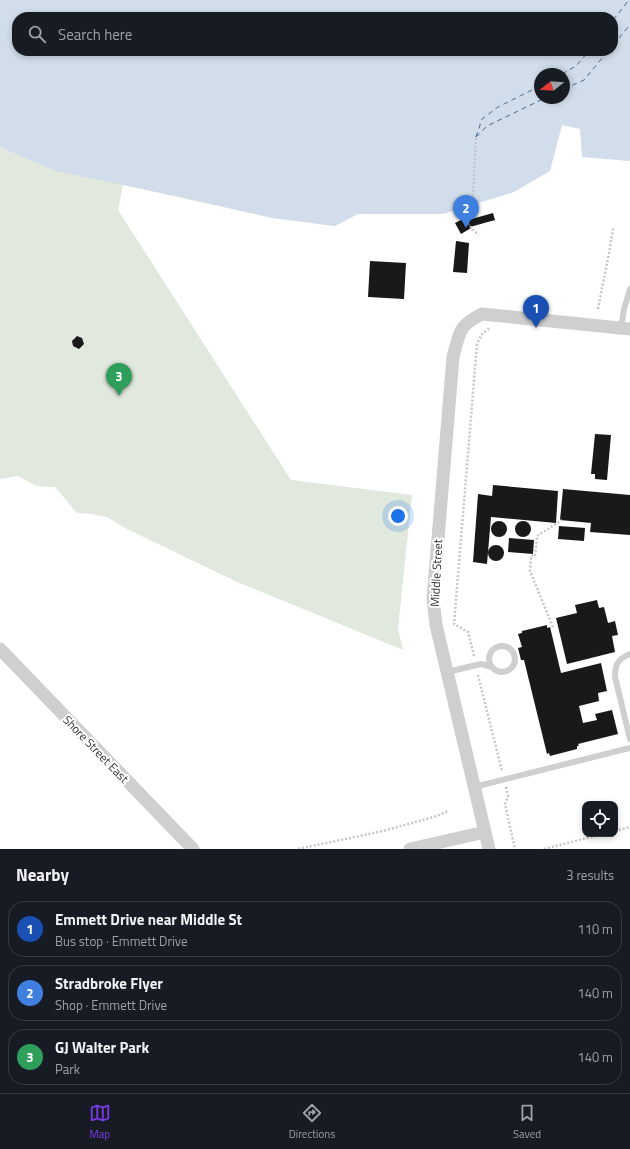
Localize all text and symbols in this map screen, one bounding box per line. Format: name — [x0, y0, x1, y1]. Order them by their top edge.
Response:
search box — [12, 12, 618, 56]
icon: search — [26, 23, 48, 45]
text: Search here — [58, 23, 132, 46]
north arrow — [534, 68, 570, 104]
pin: 2 — [453, 195, 479, 228]
pin: 1 — [523, 295, 549, 328]
pin: 3 — [106, 363, 132, 396]
your location — [388, 506, 408, 526]
street label: Middle Street — [425, 538, 447, 607]
street label: Shore Street East — [59, 711, 134, 788]
map controls — [582, 801, 618, 837]
button: locate — [582, 801, 618, 837]
text: Nearby — [16, 862, 69, 888]
text: 3 results — [566, 865, 614, 885]
text: Emmett Drive near Middle St — [55, 908, 242, 931]
text: 1 — [26, 919, 34, 939]
text: 110 m — [577, 919, 613, 939]
text: Bus stop · Emmett Drive — [55, 931, 188, 951]
text: Stradbroke Flyer — [55, 972, 163, 995]
text: 2 — [26, 983, 34, 1003]
text: 140 m — [577, 983, 613, 1003]
text: Shop · Emmett Drive — [55, 995, 167, 1015]
text: GJ Walter Park — [55, 1036, 149, 1059]
text: 3 — [26, 1047, 34, 1067]
text: 140 m — [577, 1047, 613, 1067]
text: Park — [55, 1059, 80, 1079]
tab: Map — [89, 1102, 111, 1142]
tab: Directions — [289, 1102, 335, 1142]
tab: Saved — [513, 1102, 541, 1142]

